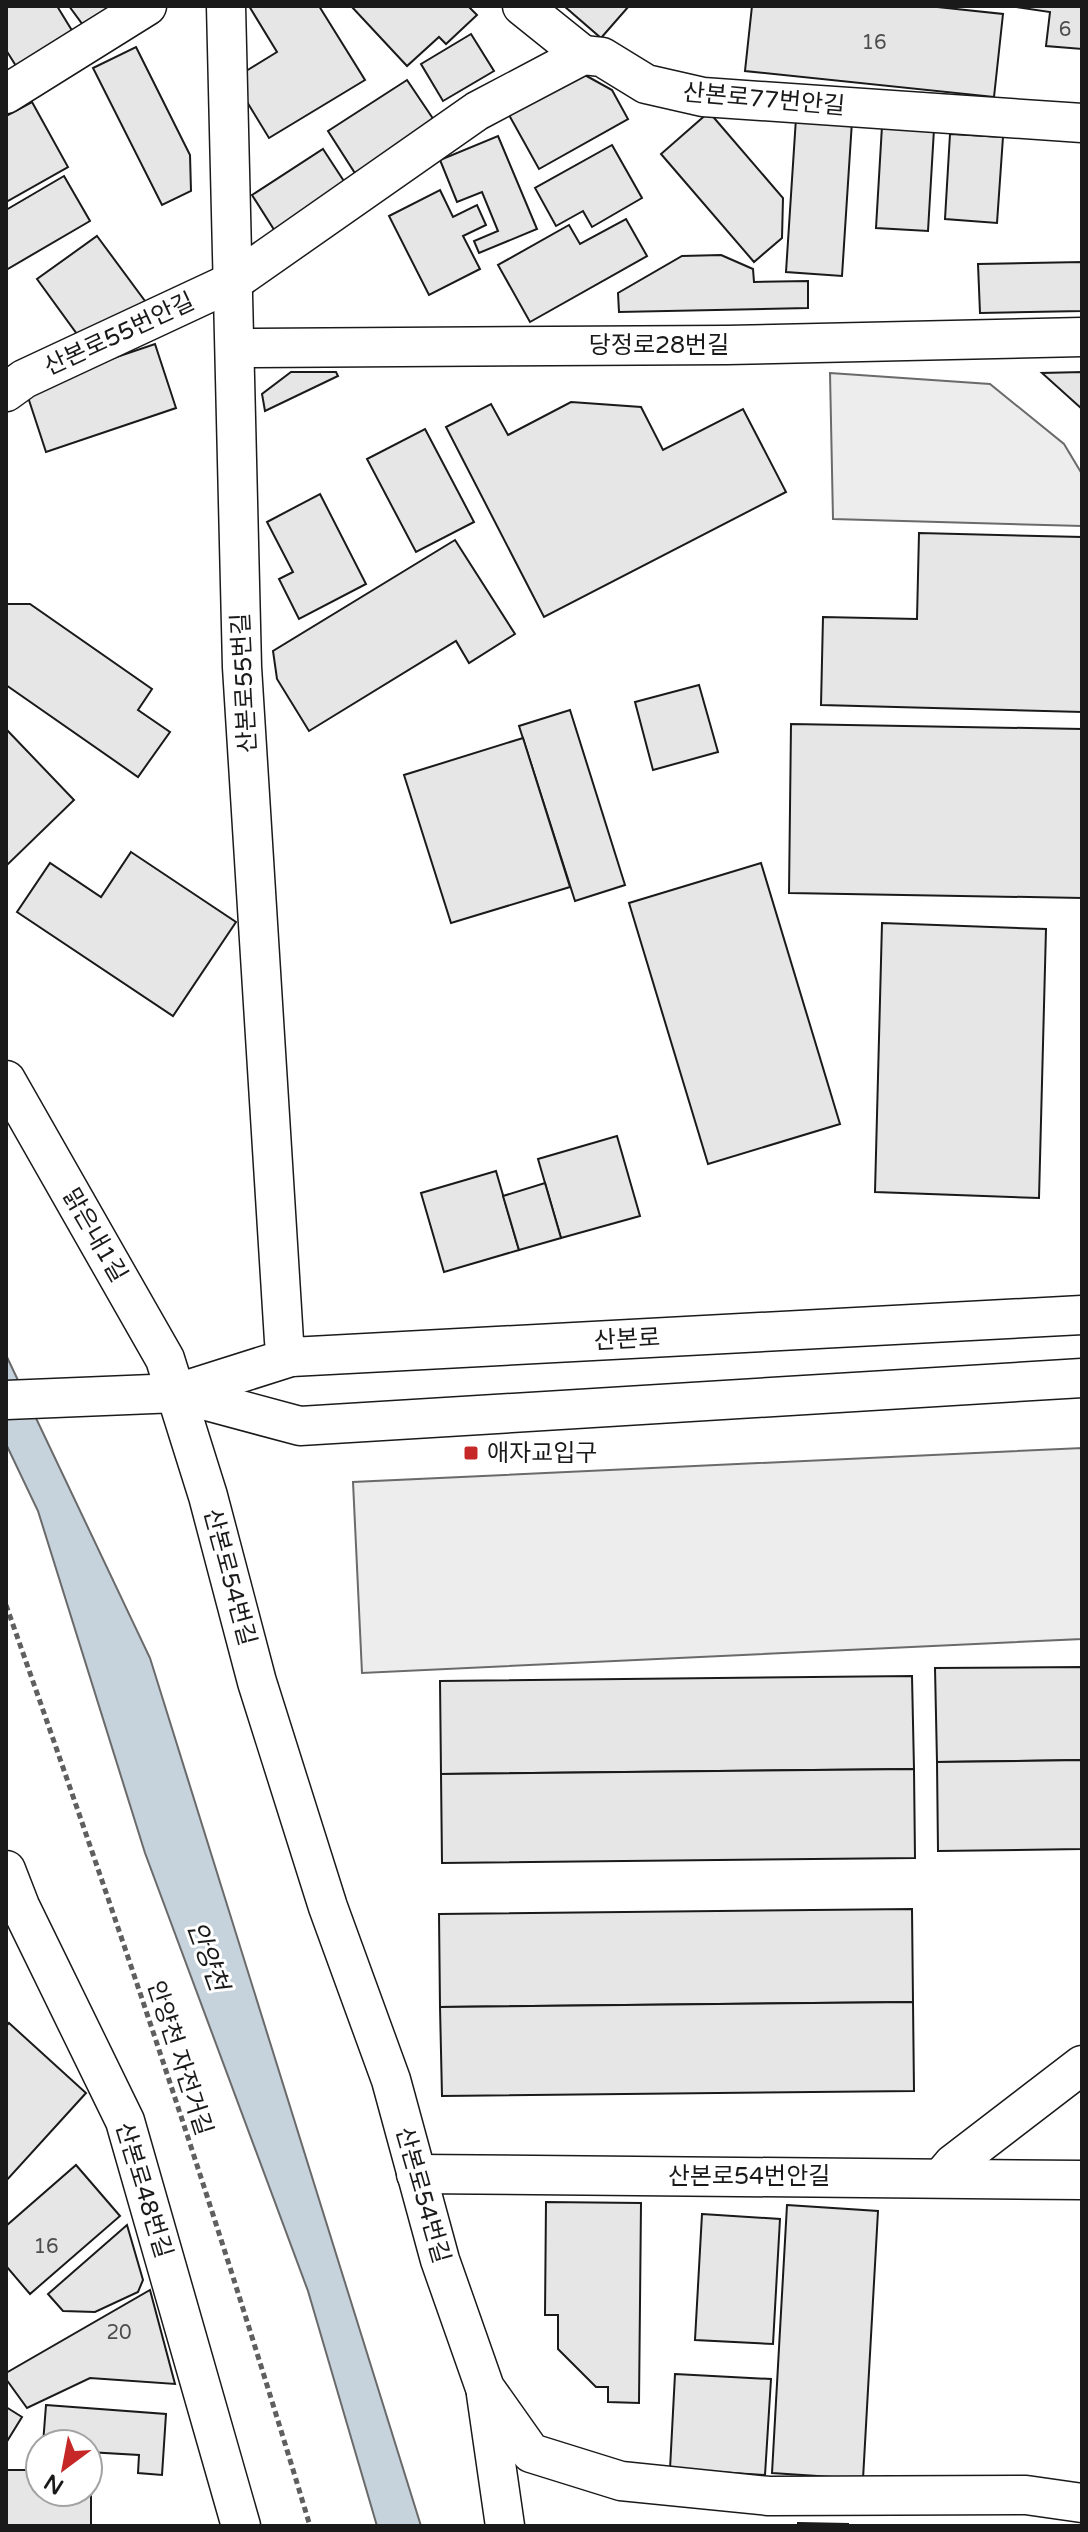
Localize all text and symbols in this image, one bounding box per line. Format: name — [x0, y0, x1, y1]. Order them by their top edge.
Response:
house number: 6 — [1059, 18, 1071, 42]
house number: 16 — [861, 31, 887, 55]
street label: 산본로77번안길 — [682, 78, 846, 121]
street label: 산본로55번안길 — [39, 287, 199, 382]
street label: 당정로28번길 — [589, 331, 729, 360]
street label: 산본로55번길 — [226, 612, 263, 754]
street label: 맑은내1길 — [56, 1183, 133, 1287]
street label: 산본로 — [593, 1323, 661, 1356]
place label: 애자교입구 — [487, 1439, 597, 1468]
marker: 애자교입구 — [462, 1444, 480, 1462]
street label: 산본로54번길 — [197, 1505, 262, 1649]
water label: 안양천 — [181, 1917, 235, 1998]
street label: 안양천 자전거길 — [141, 1977, 218, 2139]
street label: 산본로48번길 — [109, 2119, 178, 2262]
street label: 산본로54번길 — [389, 2124, 456, 2267]
street label: 산본로54번안길 — [668, 2162, 830, 2191]
house number: 16 — [33, 2235, 59, 2259]
house number: 20 — [106, 2321, 132, 2345]
north arrow — [24, 2428, 104, 2508]
text: N — [40, 2468, 68, 2500]

